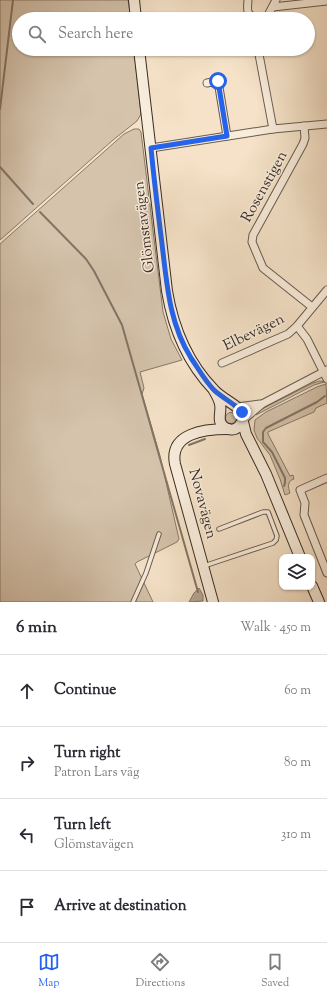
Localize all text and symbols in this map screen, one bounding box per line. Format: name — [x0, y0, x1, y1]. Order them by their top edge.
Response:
search box — [12, 12, 315, 56]
icon: search — [26, 23, 48, 45]
text: Search here — [58, 24, 133, 45]
route start — [209, 72, 227, 90]
street label: Rosenstigen — [237, 147, 293, 226]
street label: Glömstavägen — [129, 180, 161, 274]
street label: Elbevägen — [220, 309, 288, 357]
route end — [233, 403, 251, 421]
street label: Novavägen — [183, 467, 221, 541]
map controls — [279, 554, 315, 590]
button: layers — [279, 554, 315, 590]
text: 6 min — [16, 616, 57, 640]
text: Walk · 450 m — [240, 619, 311, 637]
icon: ahead — [16, 680, 38, 702]
text: Continue — [54, 680, 116, 701]
text: 60 m — [284, 682, 311, 700]
text: Turn right — [54, 743, 120, 764]
icon: right — [16, 752, 38, 774]
text: 80 m — [284, 754, 311, 772]
text: Patron Lars väg — [54, 764, 139, 782]
text: Turn left — [54, 815, 111, 836]
icon: left — [16, 824, 38, 846]
text: 310 m — [281, 826, 311, 844]
text: Glömstavägen — [54, 836, 134, 854]
icon: arrive — [16, 896, 38, 918]
text: Arrive at destination — [54, 896, 187, 917]
tab: Map — [38, 951, 60, 991]
tab: Directions — [136, 951, 185, 991]
tab: Saved — [261, 951, 289, 991]

